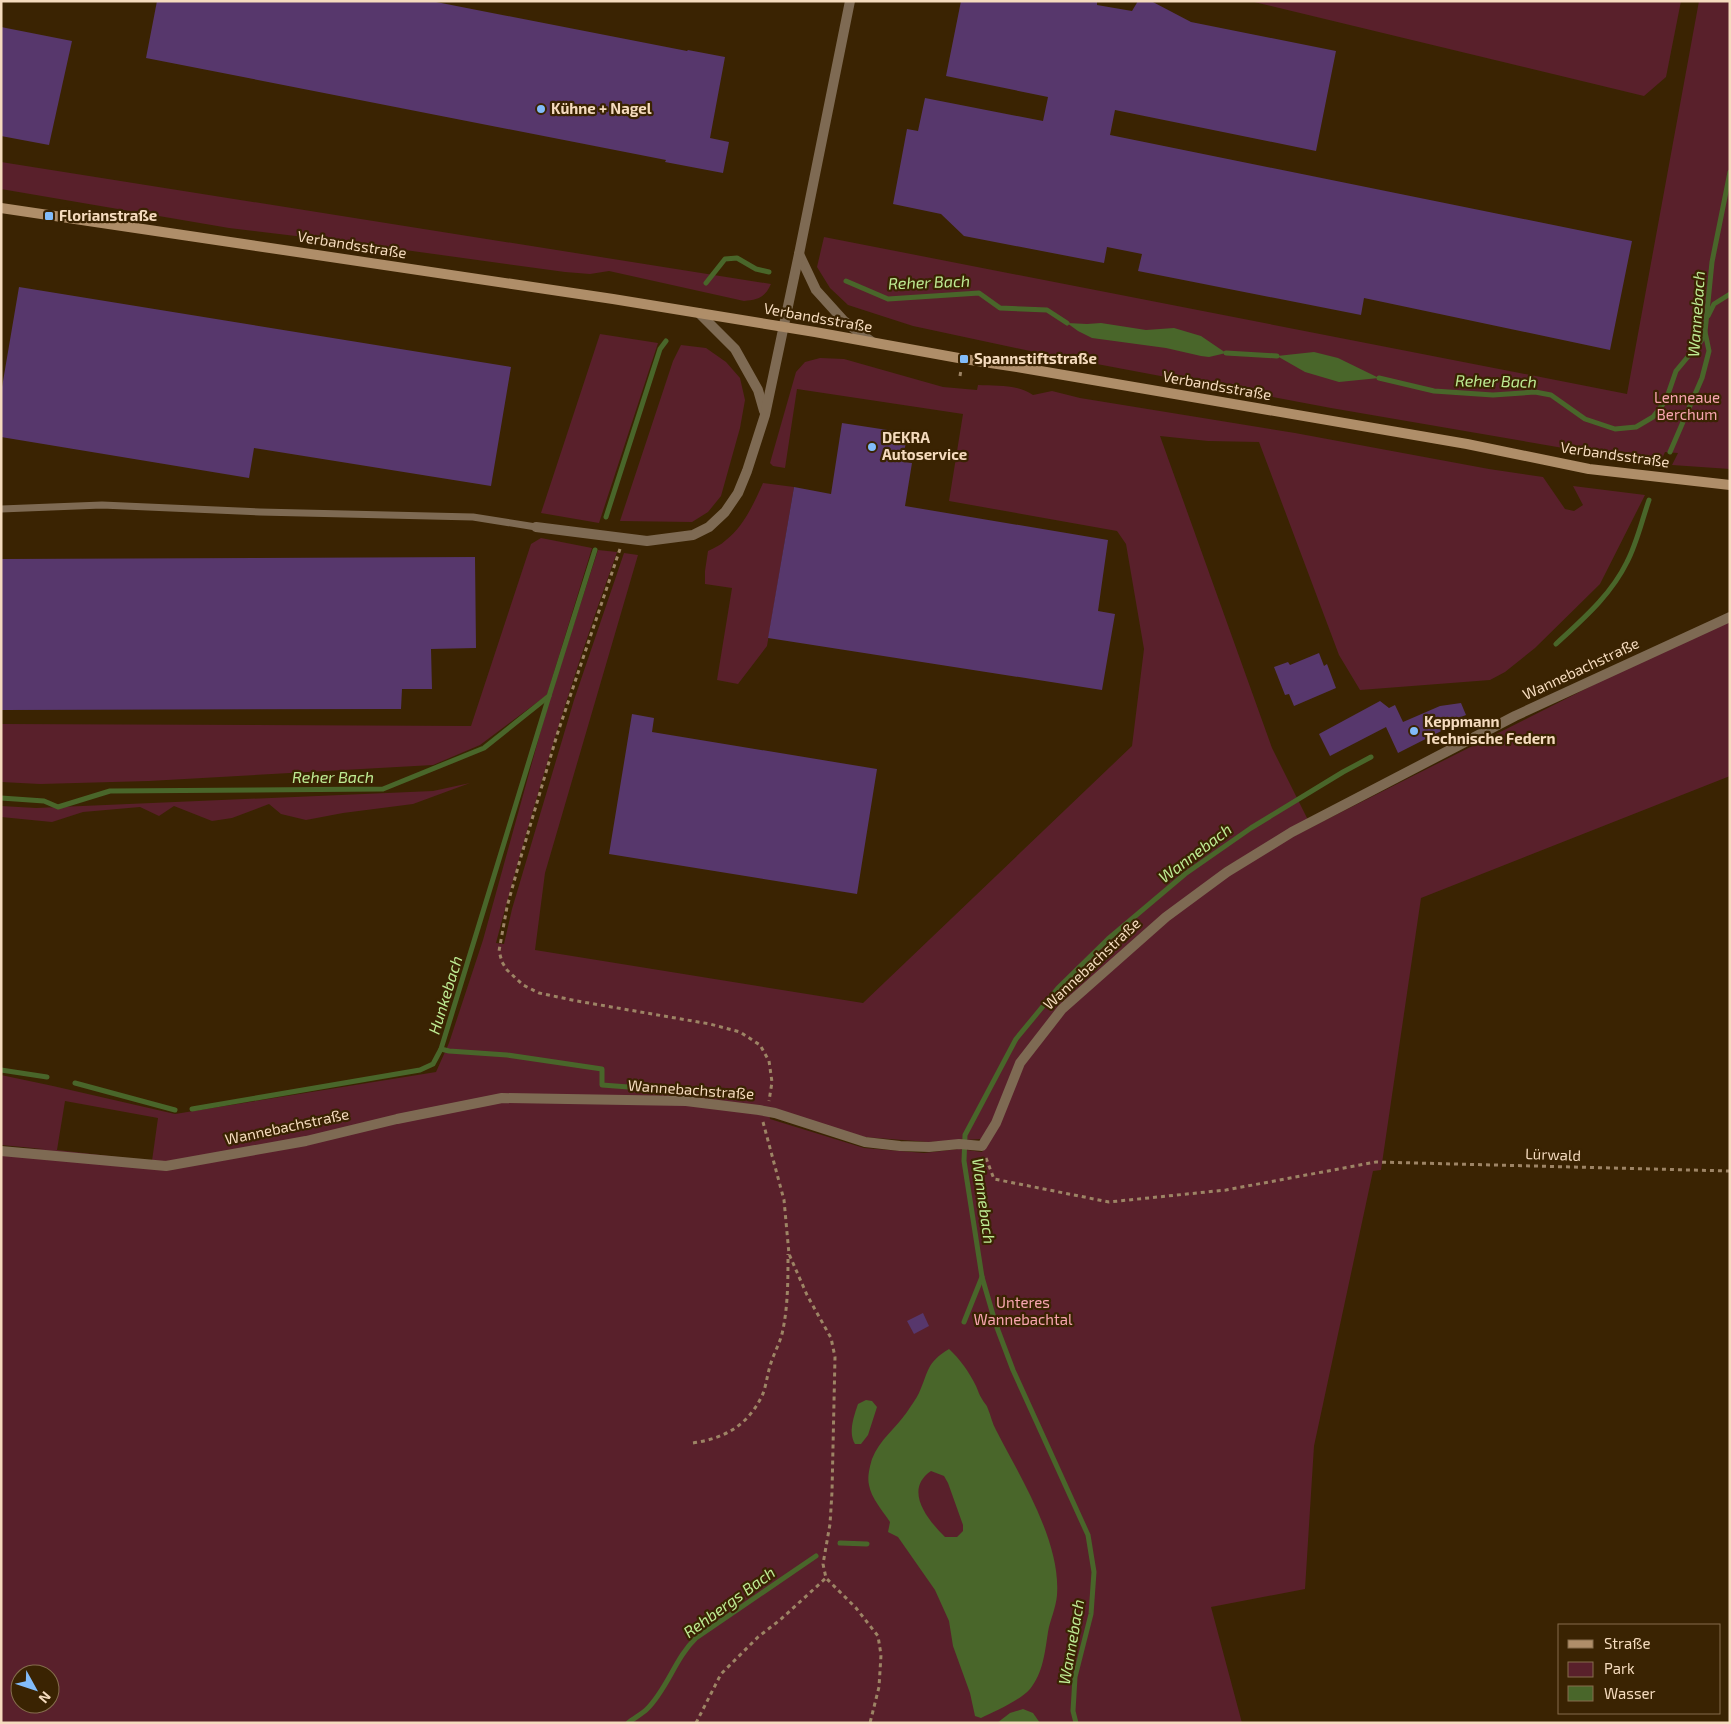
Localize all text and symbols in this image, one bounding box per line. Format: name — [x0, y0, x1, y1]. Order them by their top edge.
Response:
place label: Kühne + Nagel — [551, 99, 652, 117]
marker: Kühne + Nagel — [535, 103, 547, 115]
place label: Florianstraße — [59, 206, 157, 224]
marker: Florianstraße — [43, 210, 55, 222]
street label: Verbandsstraße — [296, 227, 408, 262]
water label: Wannebach — [1683, 270, 1708, 358]
water label: Reher Bach — [888, 271, 970, 292]
street label: Verbandsstraße — [762, 299, 874, 335]
place label: Spannstiftstraße — [974, 349, 1097, 367]
marker: Spannstiftstraße — [958, 353, 970, 365]
street label: Verbandsstraße — [1161, 367, 1273, 403]
water label: Reher Bach — [1455, 370, 1537, 391]
park label: Lenneaue Berchum — [1654, 388, 1720, 423]
place label: DEKRA Autoservice — [882, 428, 967, 463]
street label: Verbandsstraße — [1559, 437, 1671, 471]
marker: DEKRA Autoservice — [866, 441, 878, 453]
street label: Wannebachstraße — [1520, 633, 1642, 703]
place label: Keppmann Technische Federn — [1424, 712, 1556, 747]
marker: Keppmann Technische Federn — [1408, 725, 1420, 737]
water label: Reher Bach — [292, 767, 374, 786]
water label: Wannebach — [1154, 819, 1235, 886]
street label: Wannebachstraße — [1039, 914, 1144, 1013]
water label: Hunkebach — [424, 953, 465, 1036]
street label: Wannebachstraße — [627, 1076, 755, 1102]
street label: Wannebachstraße — [223, 1104, 350, 1148]
street label: Lürwald — [1525, 1144, 1581, 1164]
water label: Wannebach — [969, 1157, 1000, 1245]
park label: Unteres Wannebachtal — [973, 1293, 1073, 1328]
water label: Rehbergs Bach — [679, 1562, 778, 1641]
water label: Wannebach — [1054, 1598, 1087, 1686]
legend — [1558, 1624, 1721, 1714]
text: Straße — [1604, 1634, 1650, 1652]
text: Park — [1604, 1659, 1635, 1677]
north arrow — [10, 1664, 60, 1714]
text: Wasser — [1604, 1684, 1656, 1702]
text: N — [36, 1688, 55, 1707]

